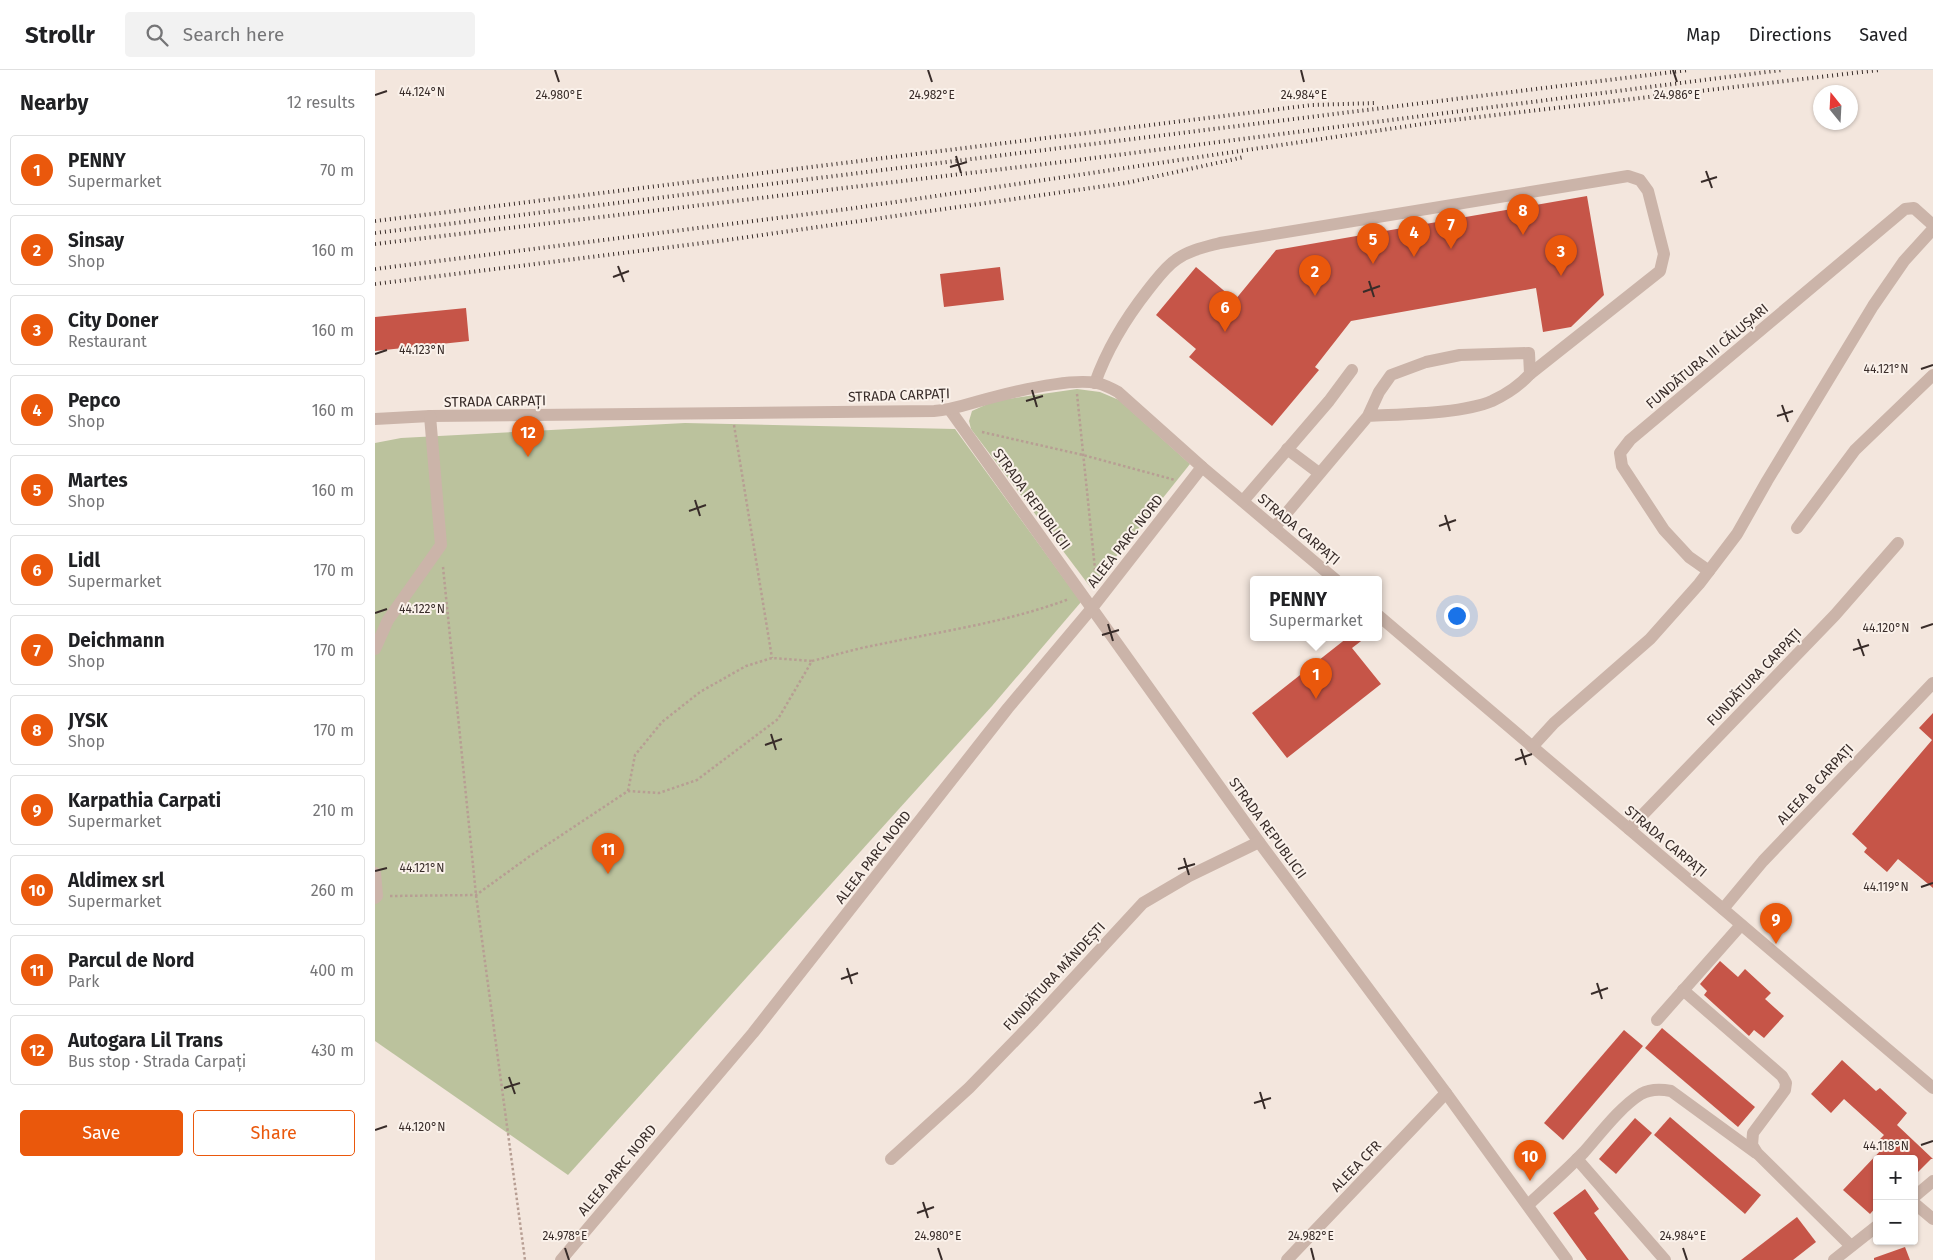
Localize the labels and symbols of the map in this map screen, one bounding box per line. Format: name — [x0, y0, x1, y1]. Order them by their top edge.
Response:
text: 44.124°N — [399, 85, 445, 99]
north arrow — [1813, 85, 1858, 130]
text: 24.980°E — [536, 88, 582, 102]
text: 24.982°E — [909, 88, 955, 102]
text: 24.984°E — [1281, 88, 1327, 102]
text: 24.986°E — [1654, 88, 1700, 102]
pin: 8 — [1507, 194, 1539, 235]
pin: 7 — [1435, 208, 1467, 249]
pin: 4 — [1398, 216, 1430, 257]
pin: 5 — [1357, 223, 1389, 264]
pin: 3 — [1545, 235, 1577, 276]
pin: 2 — [1299, 255, 1331, 296]
pin: 6 — [1209, 291, 1241, 332]
street label: FUNDĂTURA III CĂLUȘARI — [1643, 300, 1773, 413]
text: 44.123°N — [399, 343, 445, 357]
text: 44.121°N — [1864, 362, 1908, 376]
street label: STRADA CARPAȚI — [848, 385, 950, 407]
street label: STRADA CARPAȚI — [444, 392, 546, 412]
pin: 12 — [512, 416, 544, 457]
street label: STRADA REPUBLICII — [989, 445, 1074, 553]
street label: STRADA CARPAȚI — [1254, 490, 1343, 569]
street label: ALEEA PARC NORD — [1084, 491, 1167, 591]
text: 44.122°N — [399, 602, 445, 616]
your location — [1444, 603, 1470, 629]
text: 44.120°N — [1863, 621, 1909, 635]
street label: FUNDĂTURA CARPAȚI — [1703, 625, 1806, 730]
pin: 1 — [1300, 658, 1332, 699]
street label: ALEEA B CARPAȚI — [1774, 740, 1858, 829]
street label: STRADA REPUBLICII — [1225, 774, 1310, 882]
street label: STRADA CARPAȚI — [1621, 802, 1710, 881]
street label: ALEEA PARC NORD — [832, 807, 915, 907]
pin: 11 — [592, 833, 624, 874]
text: 44.121°N — [400, 861, 444, 875]
text: 44.119°N — [1863, 880, 1909, 894]
pin: 9 — [1760, 903, 1792, 944]
street label: FUNDĂTURA MĂNDEȘTI — [1000, 919, 1110, 1035]
text: 44.120°N — [399, 1120, 445, 1134]
street label: ALEEA PARC NORD — [574, 1121, 660, 1219]
street label: ALEEA CFR — [1328, 1137, 1385, 1196]
text: 44.118°N — [1863, 1139, 1909, 1153]
pin: 10 — [1514, 1140, 1546, 1181]
text: 24.978°E — [542, 1229, 588, 1243]
text: 24.980°E — [915, 1229, 961, 1243]
text: 24.982°E — [1288, 1229, 1334, 1243]
text: 24.984°E — [1660, 1229, 1706, 1243]

